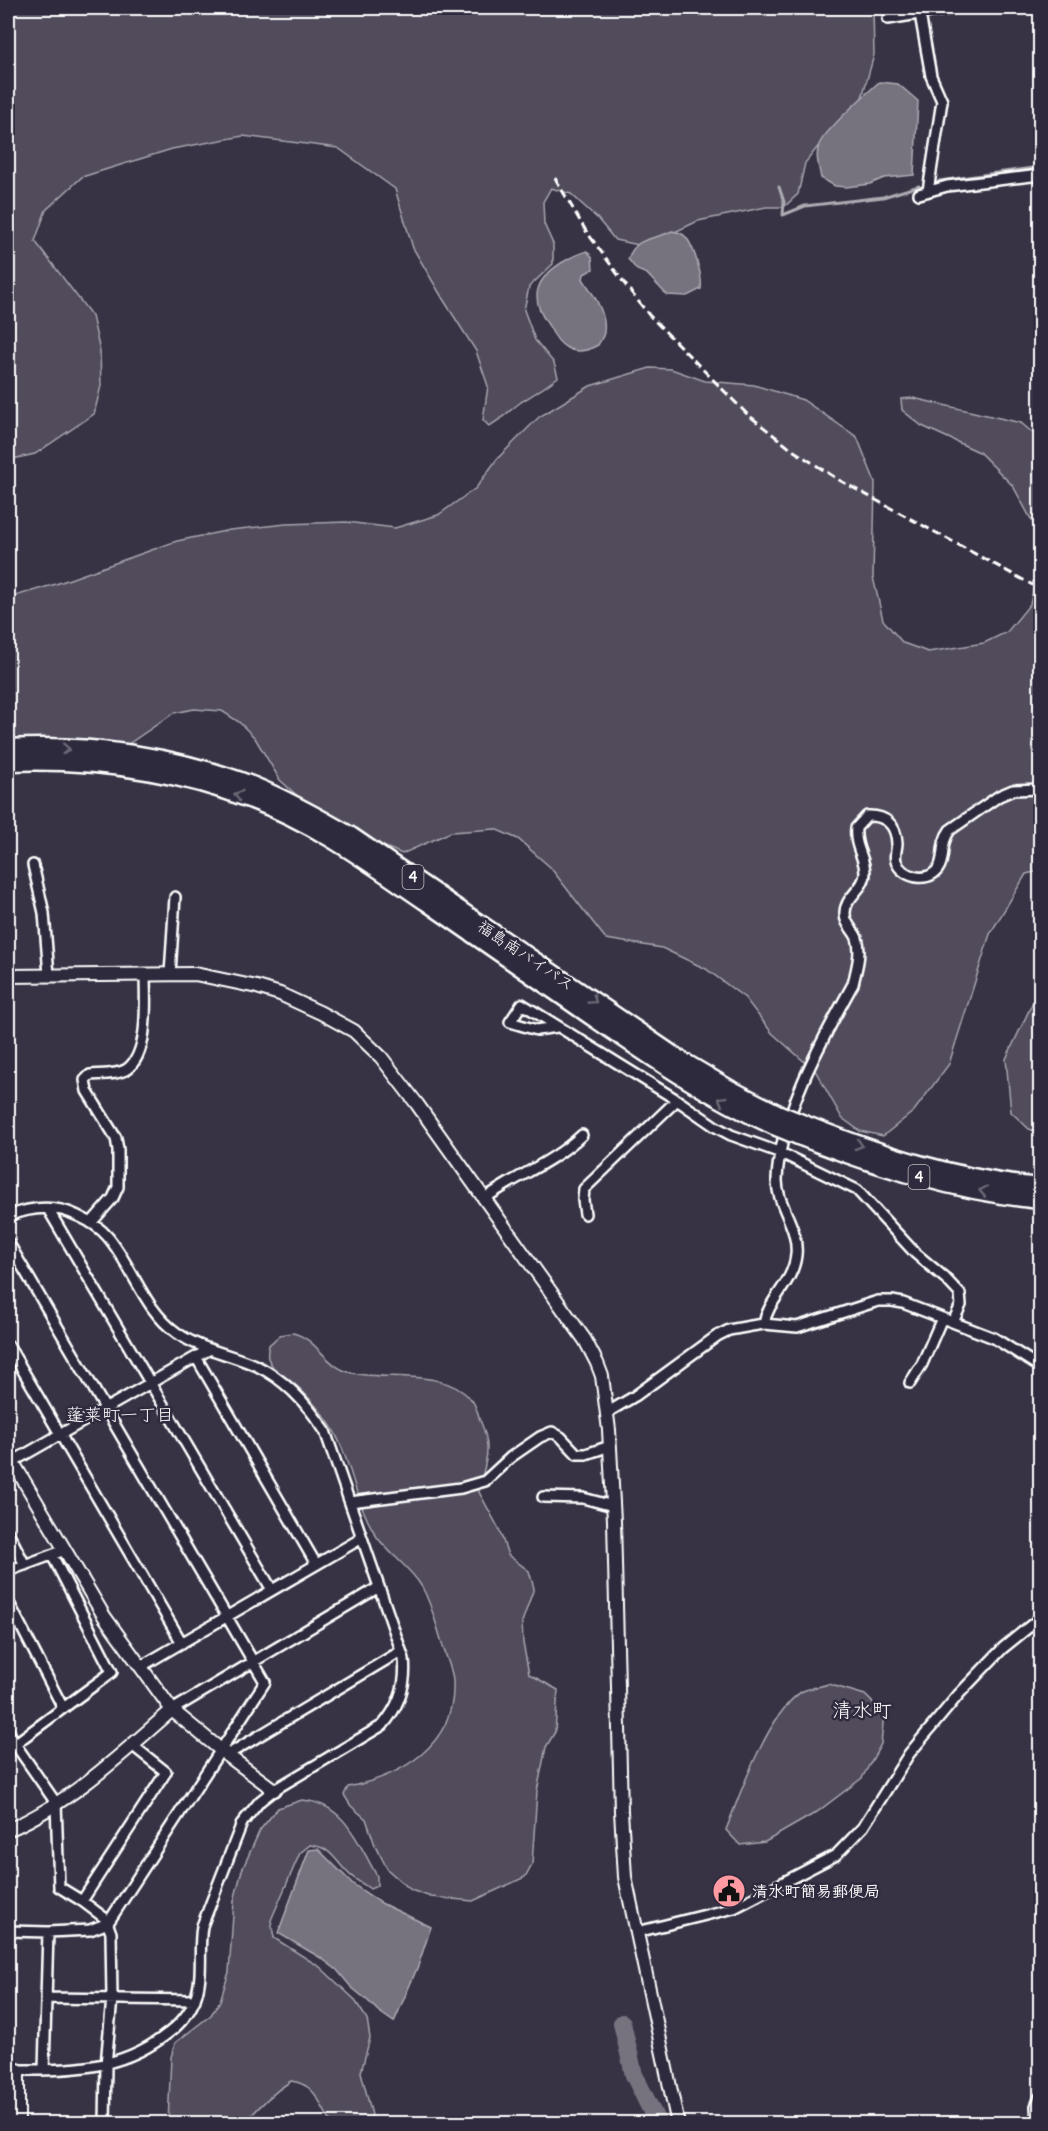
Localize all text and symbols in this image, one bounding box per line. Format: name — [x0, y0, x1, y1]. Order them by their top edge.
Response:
one-way arrow — [61, 742, 70, 755]
one-way arrow — [233, 790, 244, 802]
road number: 4 — [402, 865, 424, 889]
street label: 福島南バイパス — [474, 915, 578, 995]
one-way arrow — [586, 993, 597, 1004]
one-way arrow — [717, 1096, 728, 1107]
one-way arrow — [853, 1137, 864, 1150]
road number: 4 — [908, 1165, 930, 1189]
one-way arrow — [978, 1186, 988, 1199]
district label: 蓬莱町一丁目 — [66, 1403, 174, 1426]
district label: 清水町 — [832, 1697, 892, 1722]
public building icon: 清水町簡易郵便局 — [711, 1873, 747, 1909]
place label: 清水町簡易郵便局 — [752, 1881, 880, 1901]

